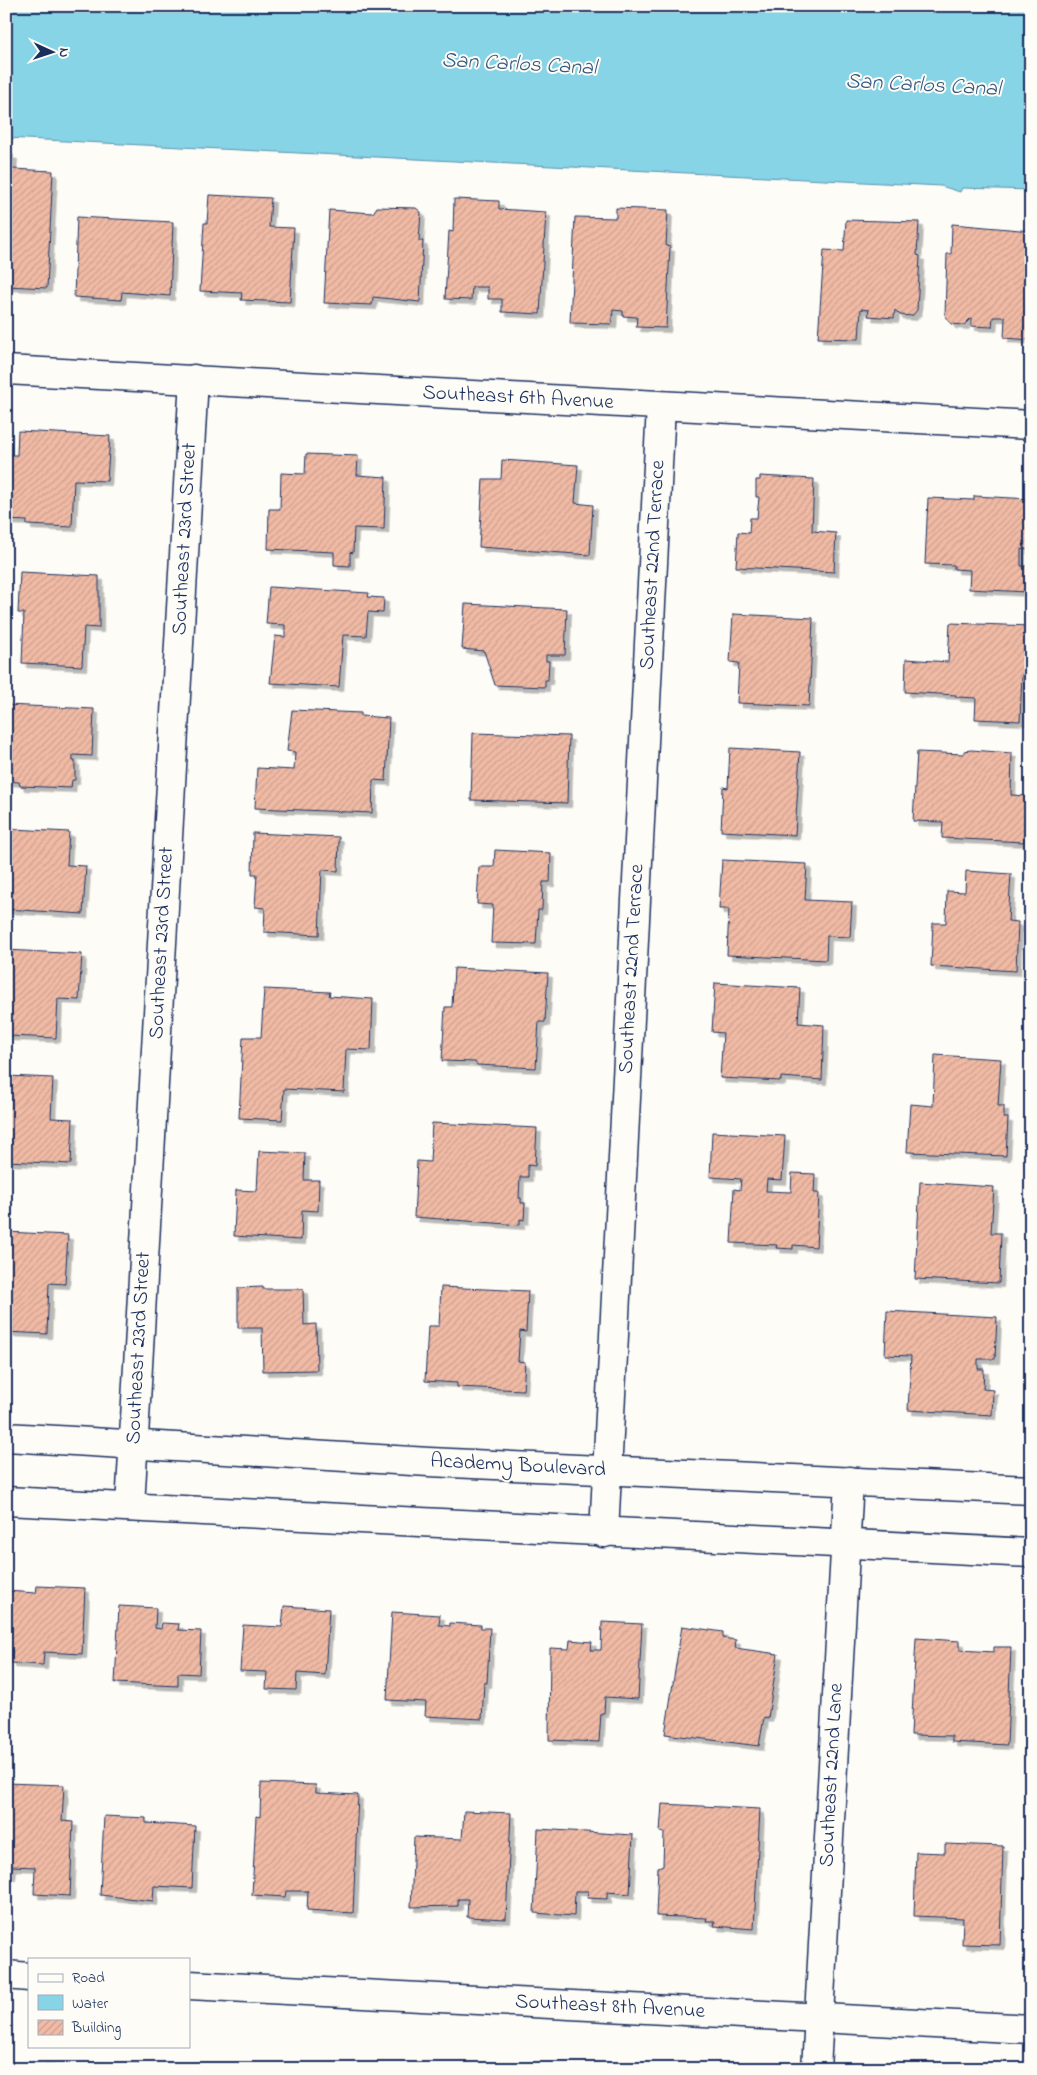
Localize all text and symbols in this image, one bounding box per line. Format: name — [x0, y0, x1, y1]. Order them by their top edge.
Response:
north arrow — [28, 28, 78, 78]
water label: San Carlos Canal — [441, 45, 600, 85]
text: N — [53, 47, 74, 58]
water label: San Carlos Canal — [845, 66, 1004, 106]
street label: Southeast 6th Avenue — [422, 378, 615, 418]
street label: Southeast 23rd Street — [165, 442, 205, 636]
street label: Southeast 22nd Terrace — [633, 459, 674, 671]
street label: Southeast 23rd Street — [142, 846, 182, 1040]
street label: Southeast 22nd Terrace — [612, 863, 653, 1075]
street label: Southeast 23rd Street — [119, 1251, 159, 1445]
street label: Academy Boulevard — [429, 1446, 607, 1488]
street label: Southeast 22nd Lane — [812, 1682, 852, 1868]
legend — [28, 1958, 190, 2048]
text: Road — [72, 1967, 105, 1989]
street label: Southeast 8th Avenue — [514, 1987, 706, 2027]
text: Water — [72, 1993, 108, 2015]
text: Building — [71, 2017, 121, 2040]

